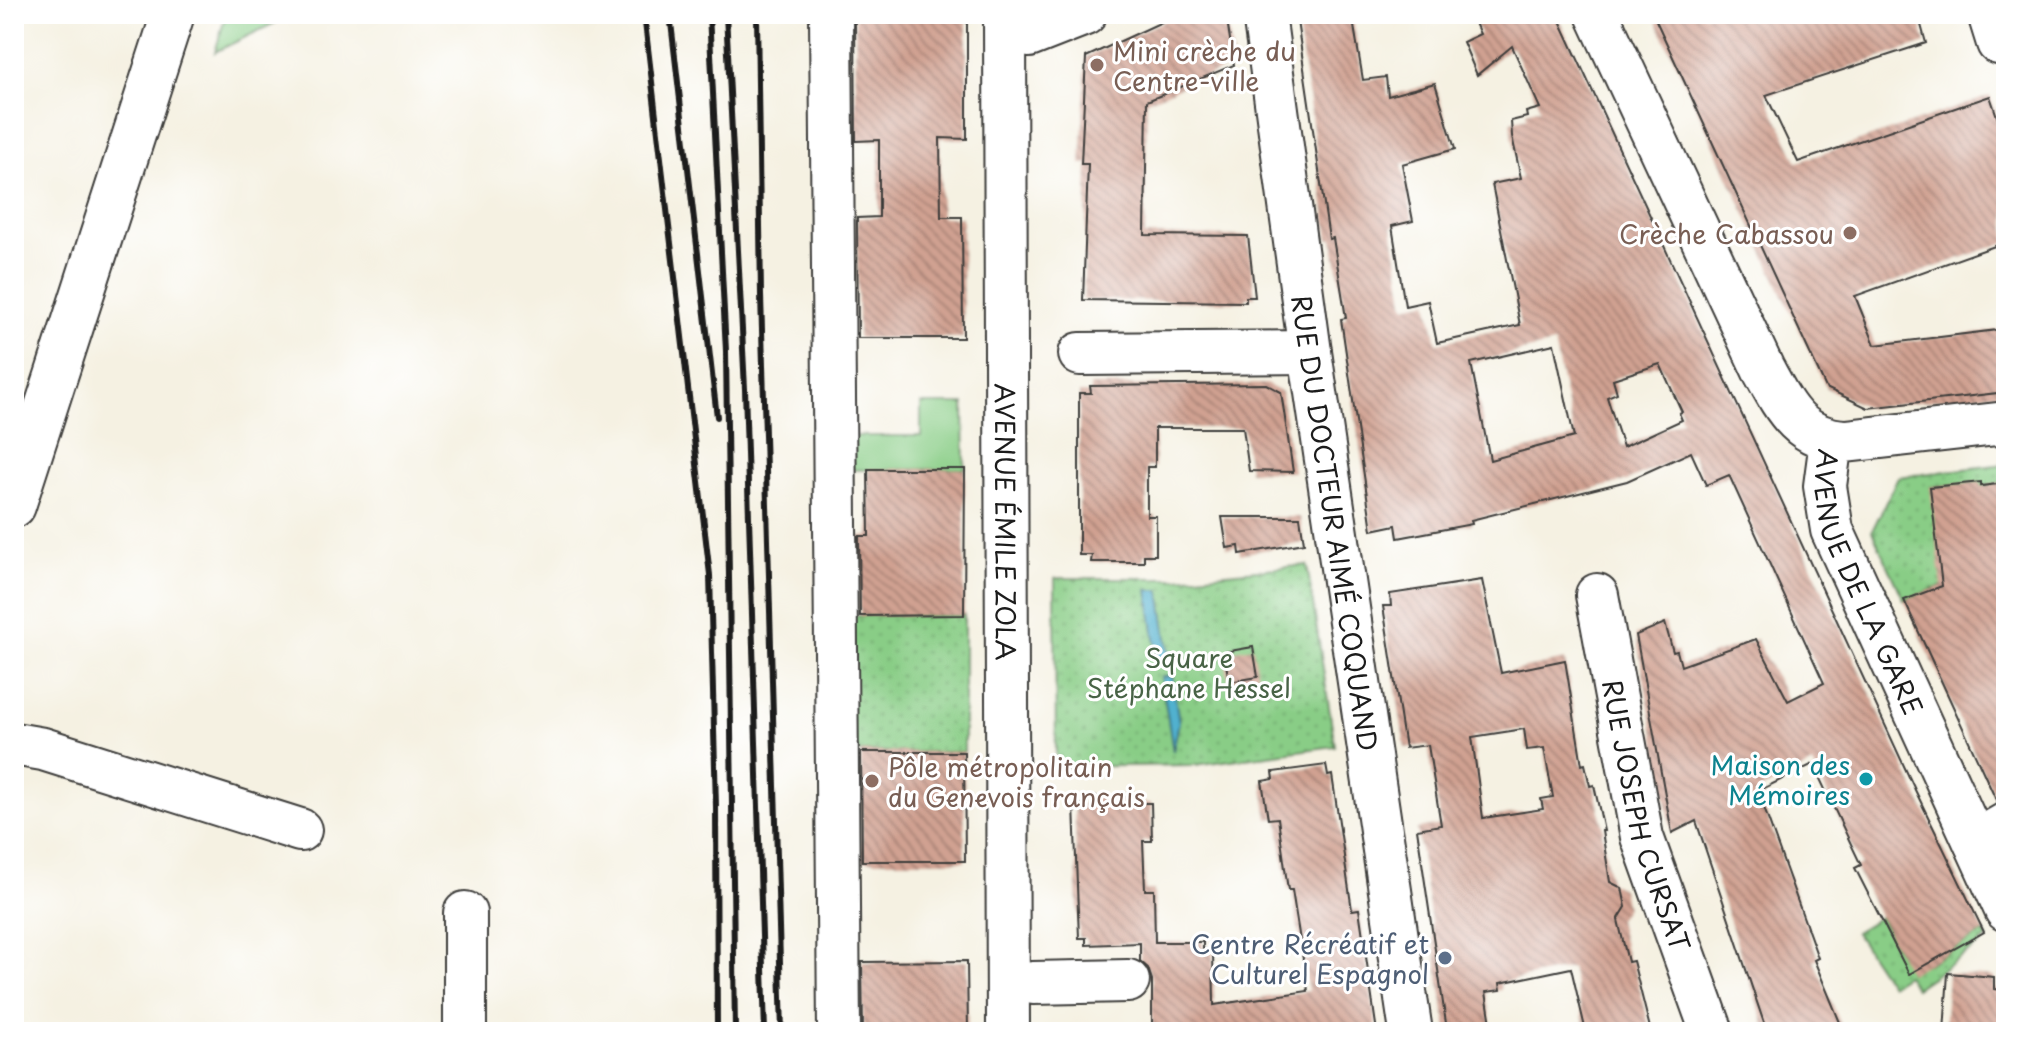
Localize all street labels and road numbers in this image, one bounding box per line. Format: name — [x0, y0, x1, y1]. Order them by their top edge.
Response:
street label: RUE DU DOCTEUR AIMÉ COQUAND — [1283, 292, 1389, 754]
street label: AVENUE ÉMILE ZOLA — [987, 383, 1026, 661]
street label: AVENUE DE LA GARE — [1806, 447, 1933, 721]
street label: RUE JOSEPH CURSAT — [1594, 676, 1701, 956]

